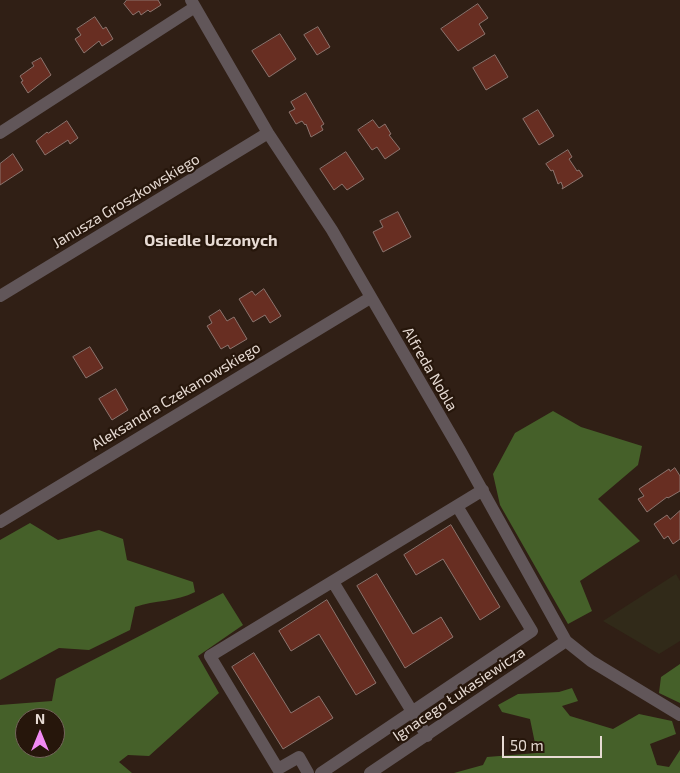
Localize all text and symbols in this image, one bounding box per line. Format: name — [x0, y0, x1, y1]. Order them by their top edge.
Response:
street label: Janusza Groszkowskiego — [49, 150, 203, 252]
district label: Osiedle Uczonych — [144, 231, 278, 251]
street label: Alfreda Nobla — [399, 324, 461, 414]
street label: Aleksandra Czekanowskiego — [88, 338, 264, 454]
street label: Ignacego Łukasiewicza — [389, 643, 529, 745]
north arrow — [15, 708, 65, 758]
text: N — [35, 710, 45, 727]
scale bar — [505, 726, 605, 758]
text: 50 m — [510, 736, 544, 754]

